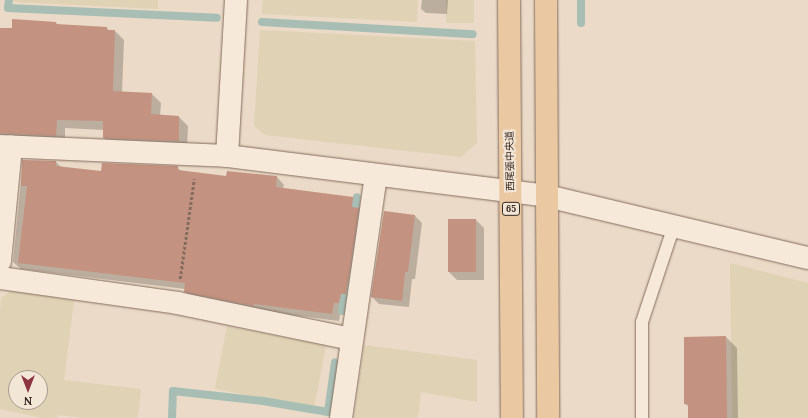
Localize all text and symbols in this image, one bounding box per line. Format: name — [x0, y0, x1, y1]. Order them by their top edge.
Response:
street label: 西尾張中央道 — [503, 131, 517, 191]
road number: 65 — [501, 202, 521, 216]
north arrow — [8, 370, 48, 410]
text: N — [24, 394, 32, 408]

